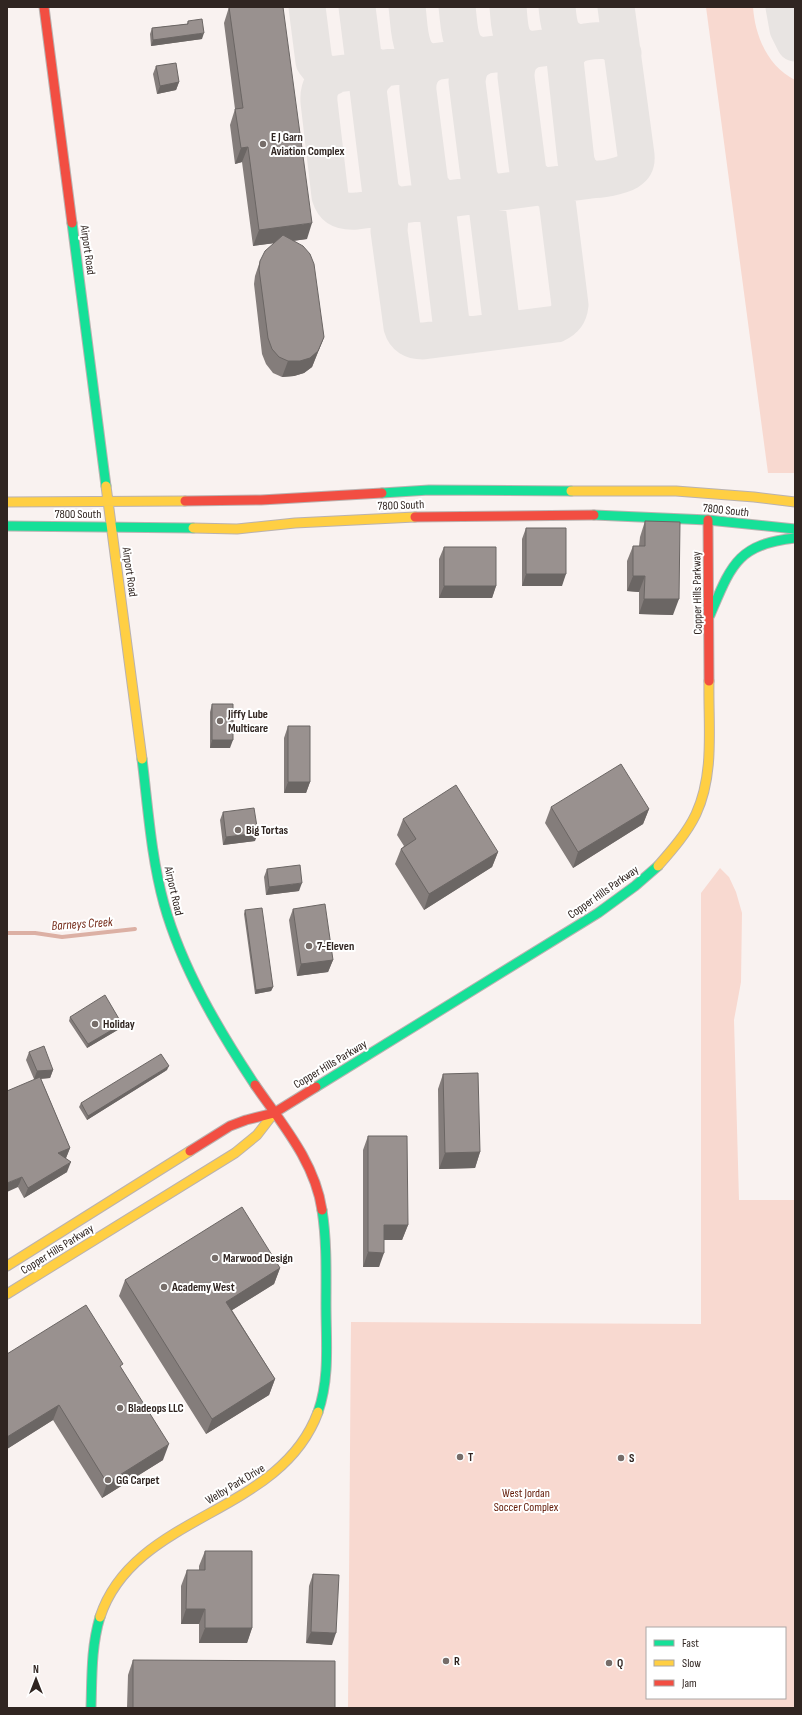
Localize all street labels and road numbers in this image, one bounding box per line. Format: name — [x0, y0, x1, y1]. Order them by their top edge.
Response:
street label: Airport Road — [76, 223, 98, 276]
street label: 7800 South — [377, 497, 425, 514]
street label: 7800 South — [702, 501, 750, 520]
street label: 7800 South — [55, 507, 101, 522]
street label: Airport Road — [118, 545, 140, 598]
street label: Copper Hills Parkway — [689, 551, 706, 635]
street label: Copper Hills Parkway — [565, 862, 642, 922]
street label: Airport Road — [160, 864, 186, 917]
street label: Copper Hills Parkway — [291, 1036, 370, 1092]
street label: Copper Hills Parkway — [18, 1221, 97, 1278]
street label: Welby Park Drive — [203, 1461, 268, 1508]

